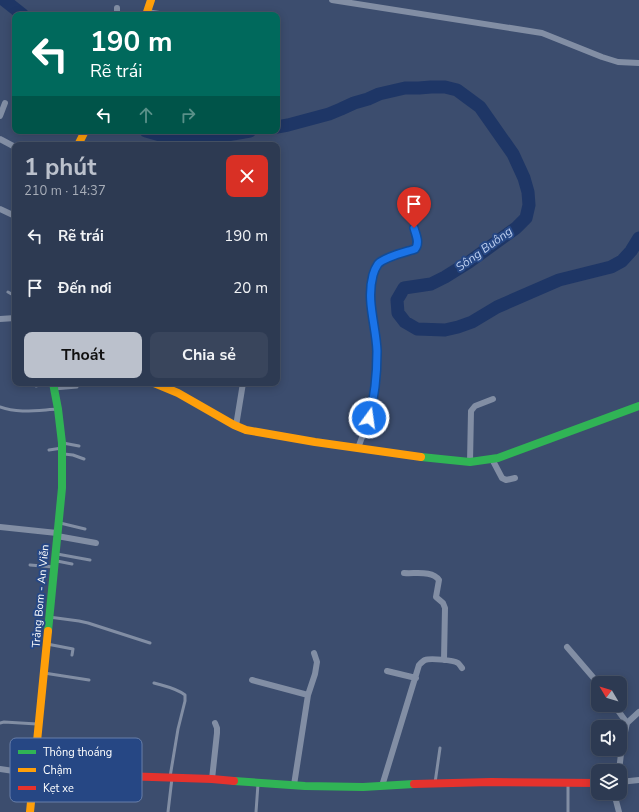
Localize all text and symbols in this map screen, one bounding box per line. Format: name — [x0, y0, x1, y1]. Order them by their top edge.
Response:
text: 190 m — [90, 23, 173, 61]
icon: left — [24, 28, 76, 80]
text: Rẽ trái — [90, 59, 142, 83]
icon: left — [93, 104, 115, 126]
icon: ahead — [135, 104, 157, 126]
icon: right — [177, 104, 199, 126]
text: 1 phút — [24, 151, 96, 183]
button: close — [226, 155, 268, 197]
text: 210 m · 14:37 — [24, 182, 106, 200]
pin — [397, 187, 431, 228]
icon: arrive — [403, 193, 425, 215]
water label: Sông Buông — [452, 223, 516, 275]
icon: left — [24, 225, 46, 247]
text: Rẽ trái — [58, 226, 104, 246]
text: 190 m — [224, 226, 268, 246]
icon: arrive — [24, 277, 46, 299]
text: Đến nơi — [58, 278, 112, 298]
text: 20 m — [233, 278, 268, 298]
button: Thoát — [24, 332, 142, 378]
button: Chia sẻ — [150, 332, 268, 378]
position arrow — [348, 397, 390, 439]
street label: Trảng Bom - An Viễn — [29, 544, 52, 648]
north arrow — [591, 676, 627, 712]
map controls — [591, 676, 627, 800]
button: sound — [591, 720, 627, 756]
legend — [10, 738, 142, 802]
text: Thông thoáng — [43, 745, 112, 760]
text: Chậm — [43, 763, 72, 778]
button: layers — [591, 764, 627, 800]
text: Kẹt xe — [43, 781, 74, 796]

